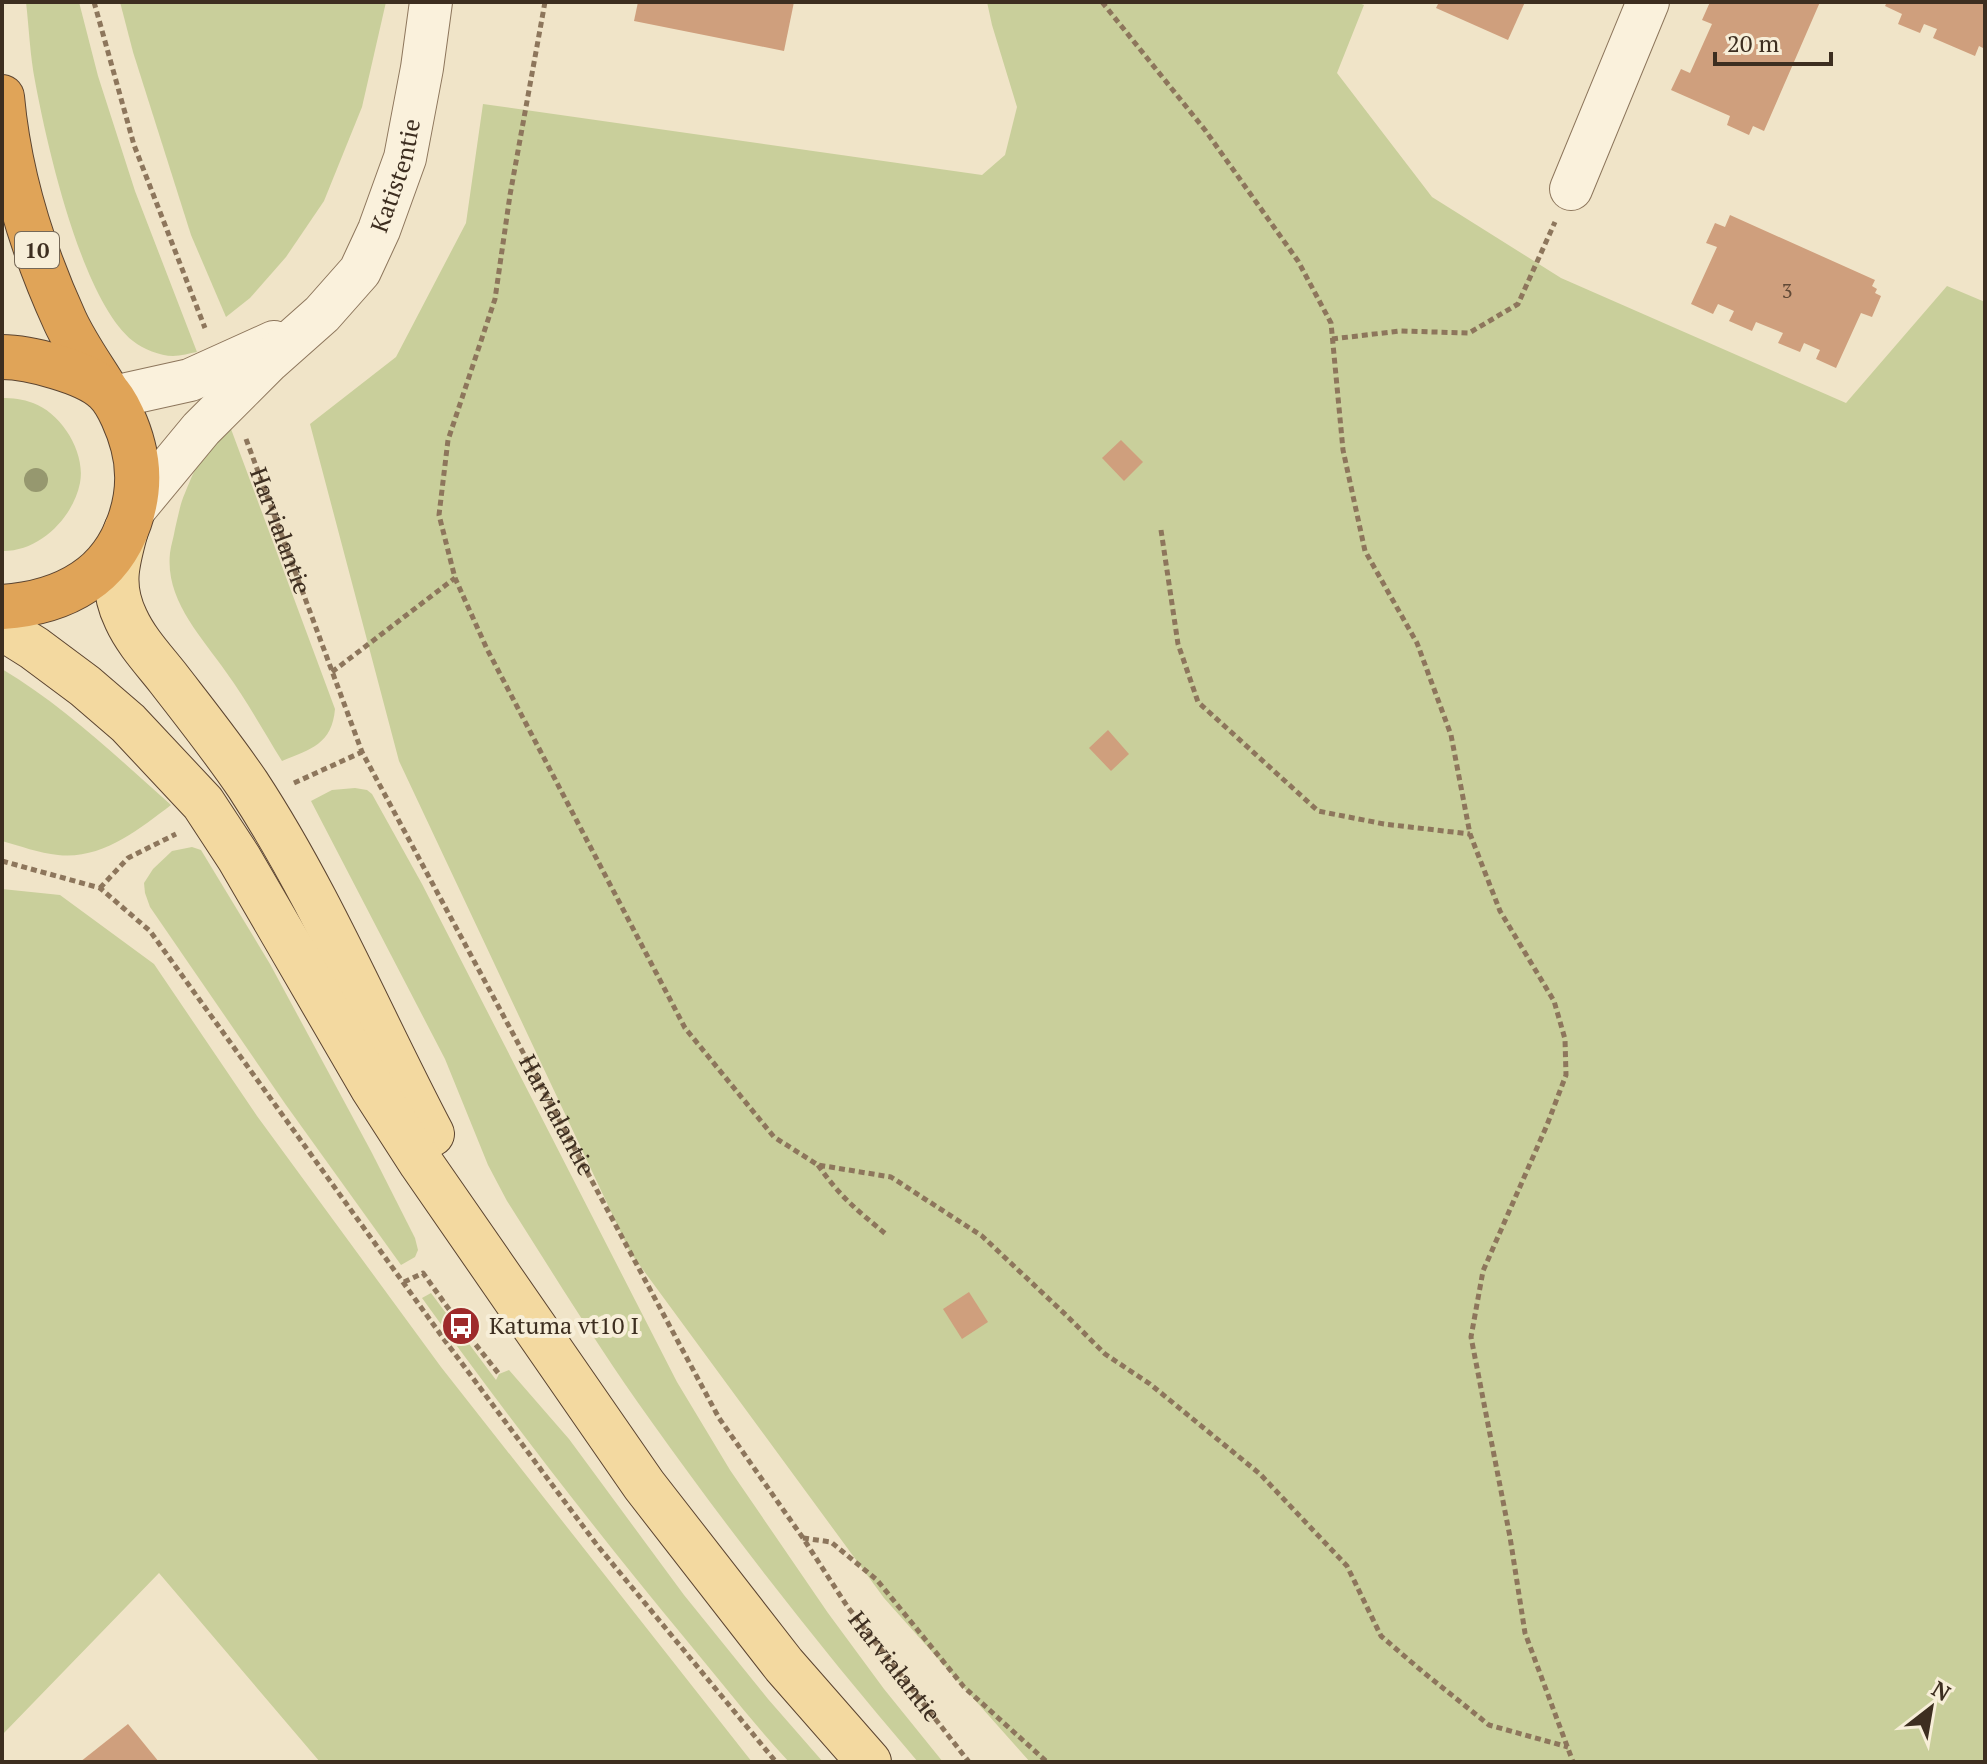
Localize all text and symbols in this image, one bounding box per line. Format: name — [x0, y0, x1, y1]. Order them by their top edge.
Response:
scale bar — [1715, 16, 1831, 66]
text: 20 m — [1727, 27, 1779, 59]
street label: Katistentie — [362, 116, 427, 237]
road number: 10 — [15, 232, 59, 268]
house number: 3 — [1782, 277, 1792, 304]
street label: Harvialantie — [243, 463, 319, 598]
street label: Harvialantie — [512, 1049, 603, 1181]
bus stop icon: Katuma vt10 I — [440, 1305, 482, 1347]
place label: Katuma vt10 I — [489, 1309, 639, 1341]
street label: Harvialantie — [842, 1604, 949, 1728]
north arrow — [1891, 1668, 1971, 1748]
text: N — [1927, 1674, 1956, 1707]

